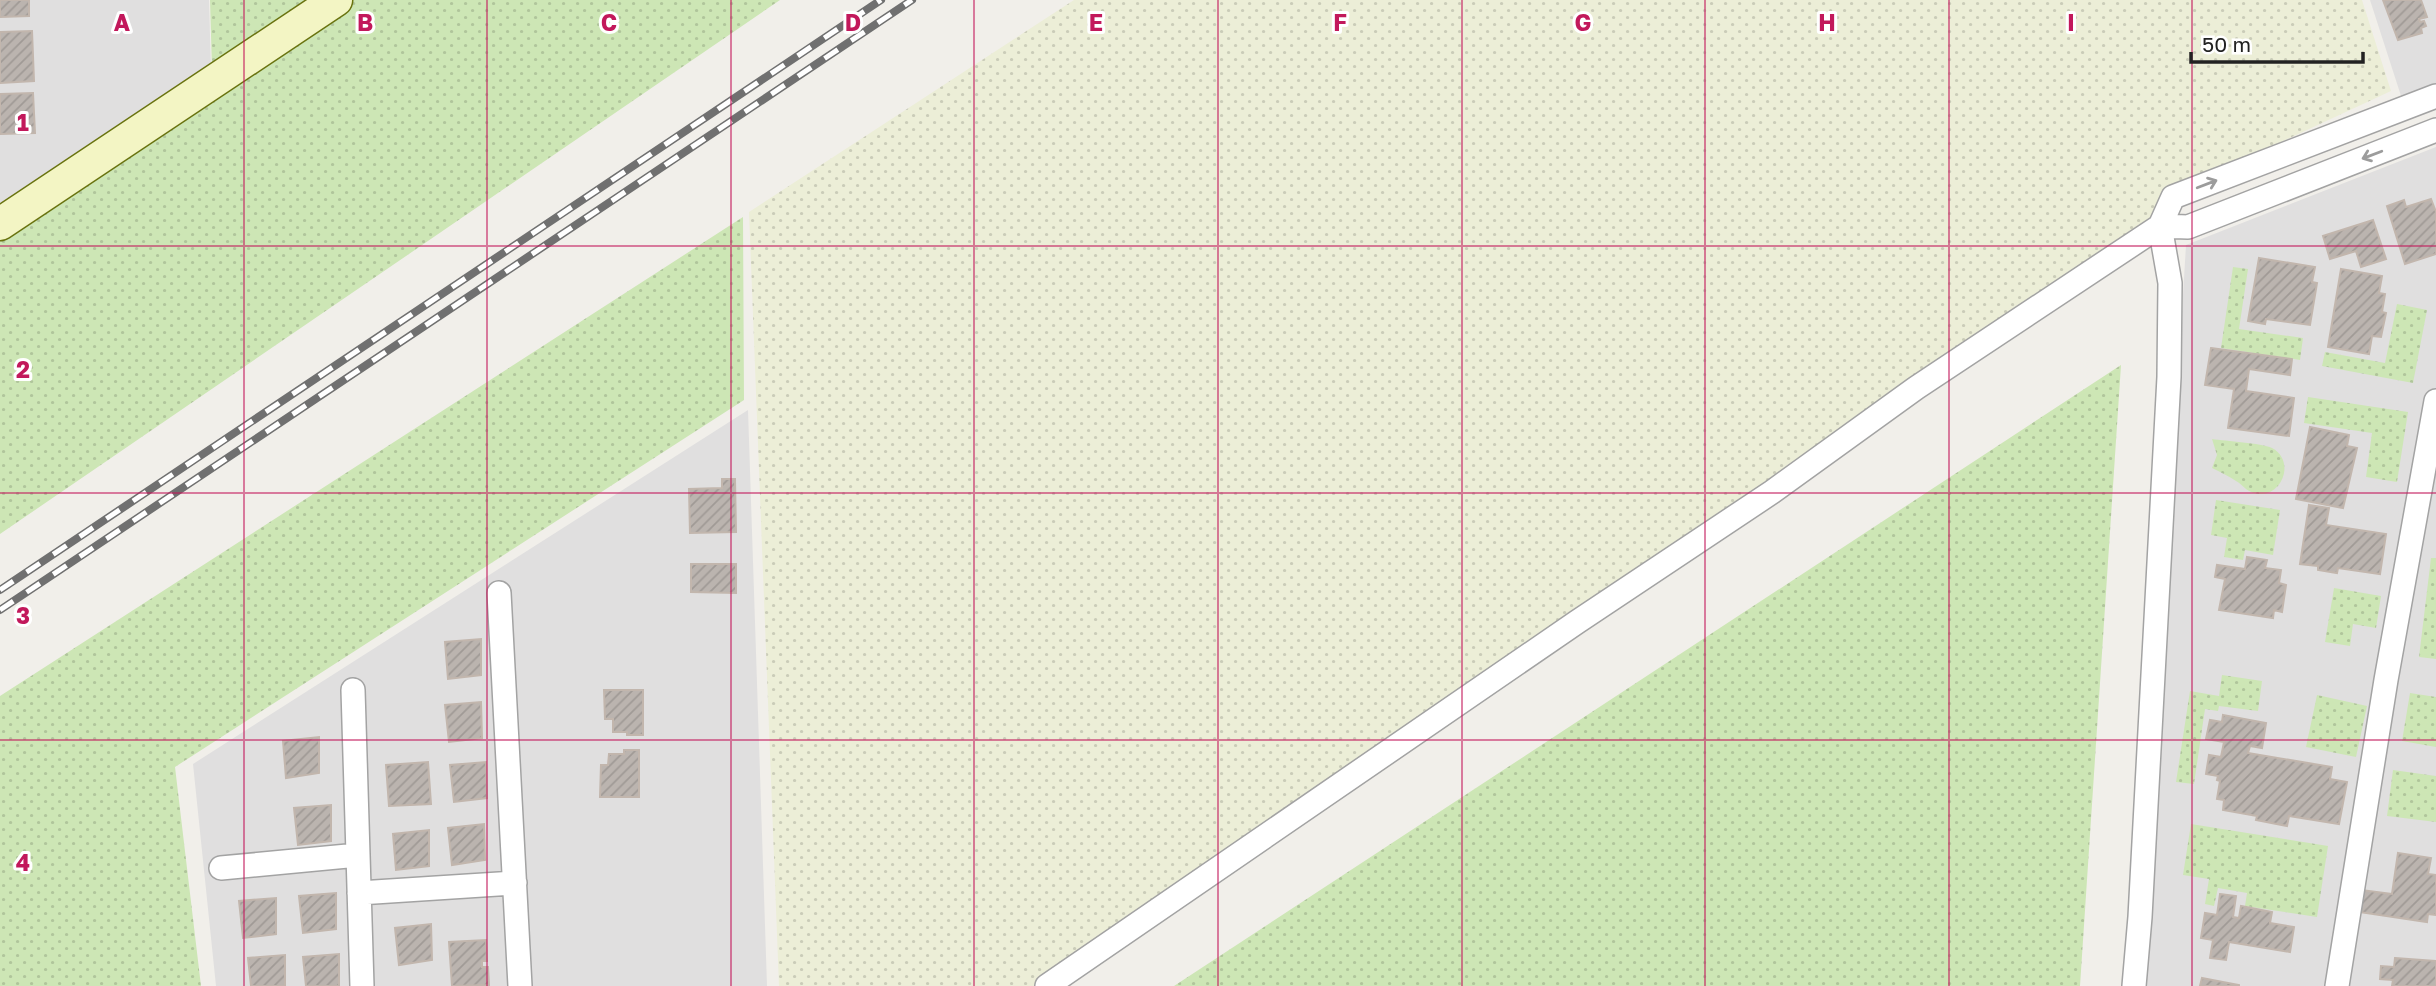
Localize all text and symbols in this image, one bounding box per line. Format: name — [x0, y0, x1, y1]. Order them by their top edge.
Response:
text: A — [114, 8, 131, 36]
text: B — [357, 8, 373, 36]
text: C — [601, 8, 617, 36]
text: D — [845, 8, 861, 36]
text: E — [1089, 8, 1103, 36]
text: F — [1333, 8, 1347, 36]
text: G — [1575, 8, 1591, 36]
text: H — [1818, 8, 1836, 36]
text: I — [2067, 8, 2075, 36]
scale bar — [2191, 21, 2362, 65]
text: 50 m — [2202, 31, 2251, 57]
text: 1 — [17, 108, 29, 136]
one-way arrow — [2362, 150, 2384, 163]
one-way arrow — [2196, 177, 2218, 189]
text: 2 — [16, 355, 30, 383]
text: 3 — [16, 601, 30, 629]
text: 4 — [16, 848, 30, 876]

